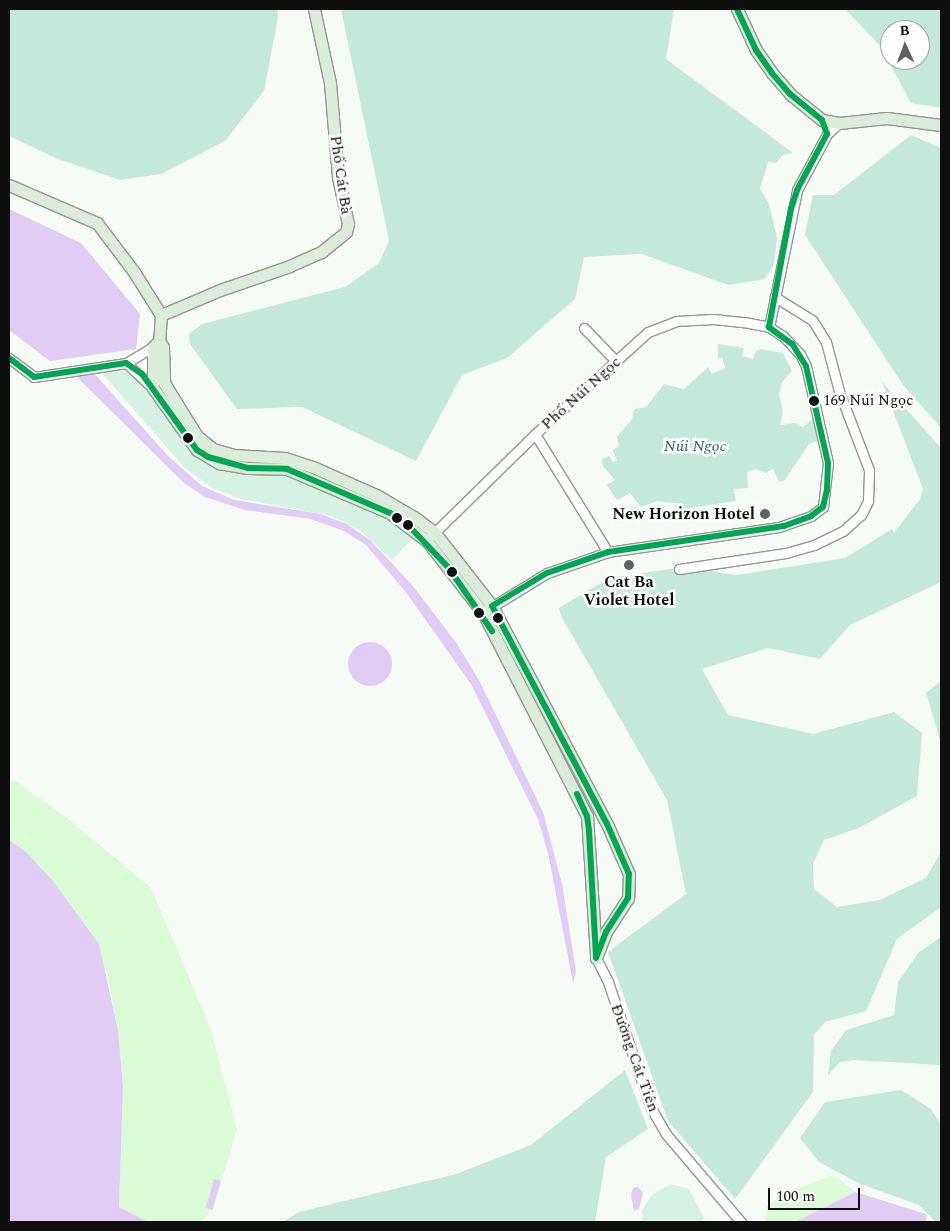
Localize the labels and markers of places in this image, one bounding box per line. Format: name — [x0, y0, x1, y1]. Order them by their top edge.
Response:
place label: 169 Núi Ngọc — [823, 392, 913, 410]
marker: 169 Núi Ngọc — [809, 396, 819, 406]
unlabelled marker — [183, 433, 193, 443]
place label: New Horizon Hotel — [612, 504, 755, 524]
marker: New Horizon Hotel — [759, 508, 771, 520]
unlabelled marker — [392, 513, 402, 523]
unlabelled marker — [403, 520, 413, 530]
marker: Cat Ba Violet Hotel — [623, 559, 635, 571]
unlabelled marker — [447, 567, 457, 577]
place label: Cat Ba Violet Hotel — [584, 572, 674, 610]
unlabelled marker — [474, 608, 484, 618]
unlabelled marker — [493, 613, 503, 623]

